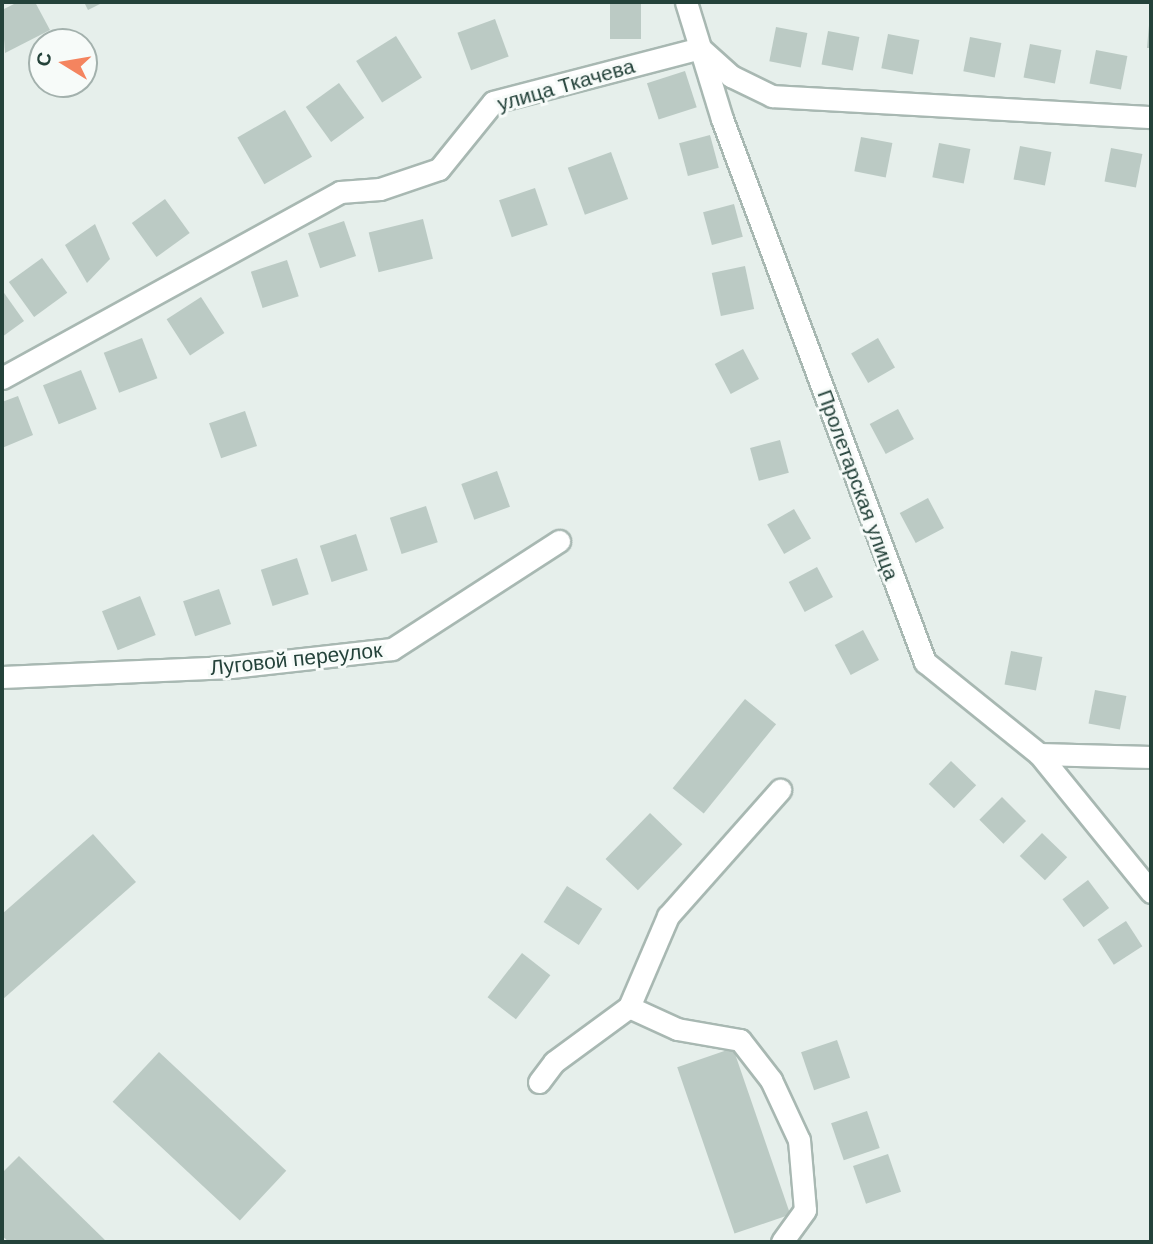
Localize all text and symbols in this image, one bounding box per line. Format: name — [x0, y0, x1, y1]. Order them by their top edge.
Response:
north arrow — [28, 28, 98, 98]
text: С — [32, 51, 55, 68]
street label: улица Ткачева — [494, 53, 638, 117]
street label: Пролетарская улица — [812, 386, 904, 584]
street label: Луговой переулок — [209, 637, 383, 681]

